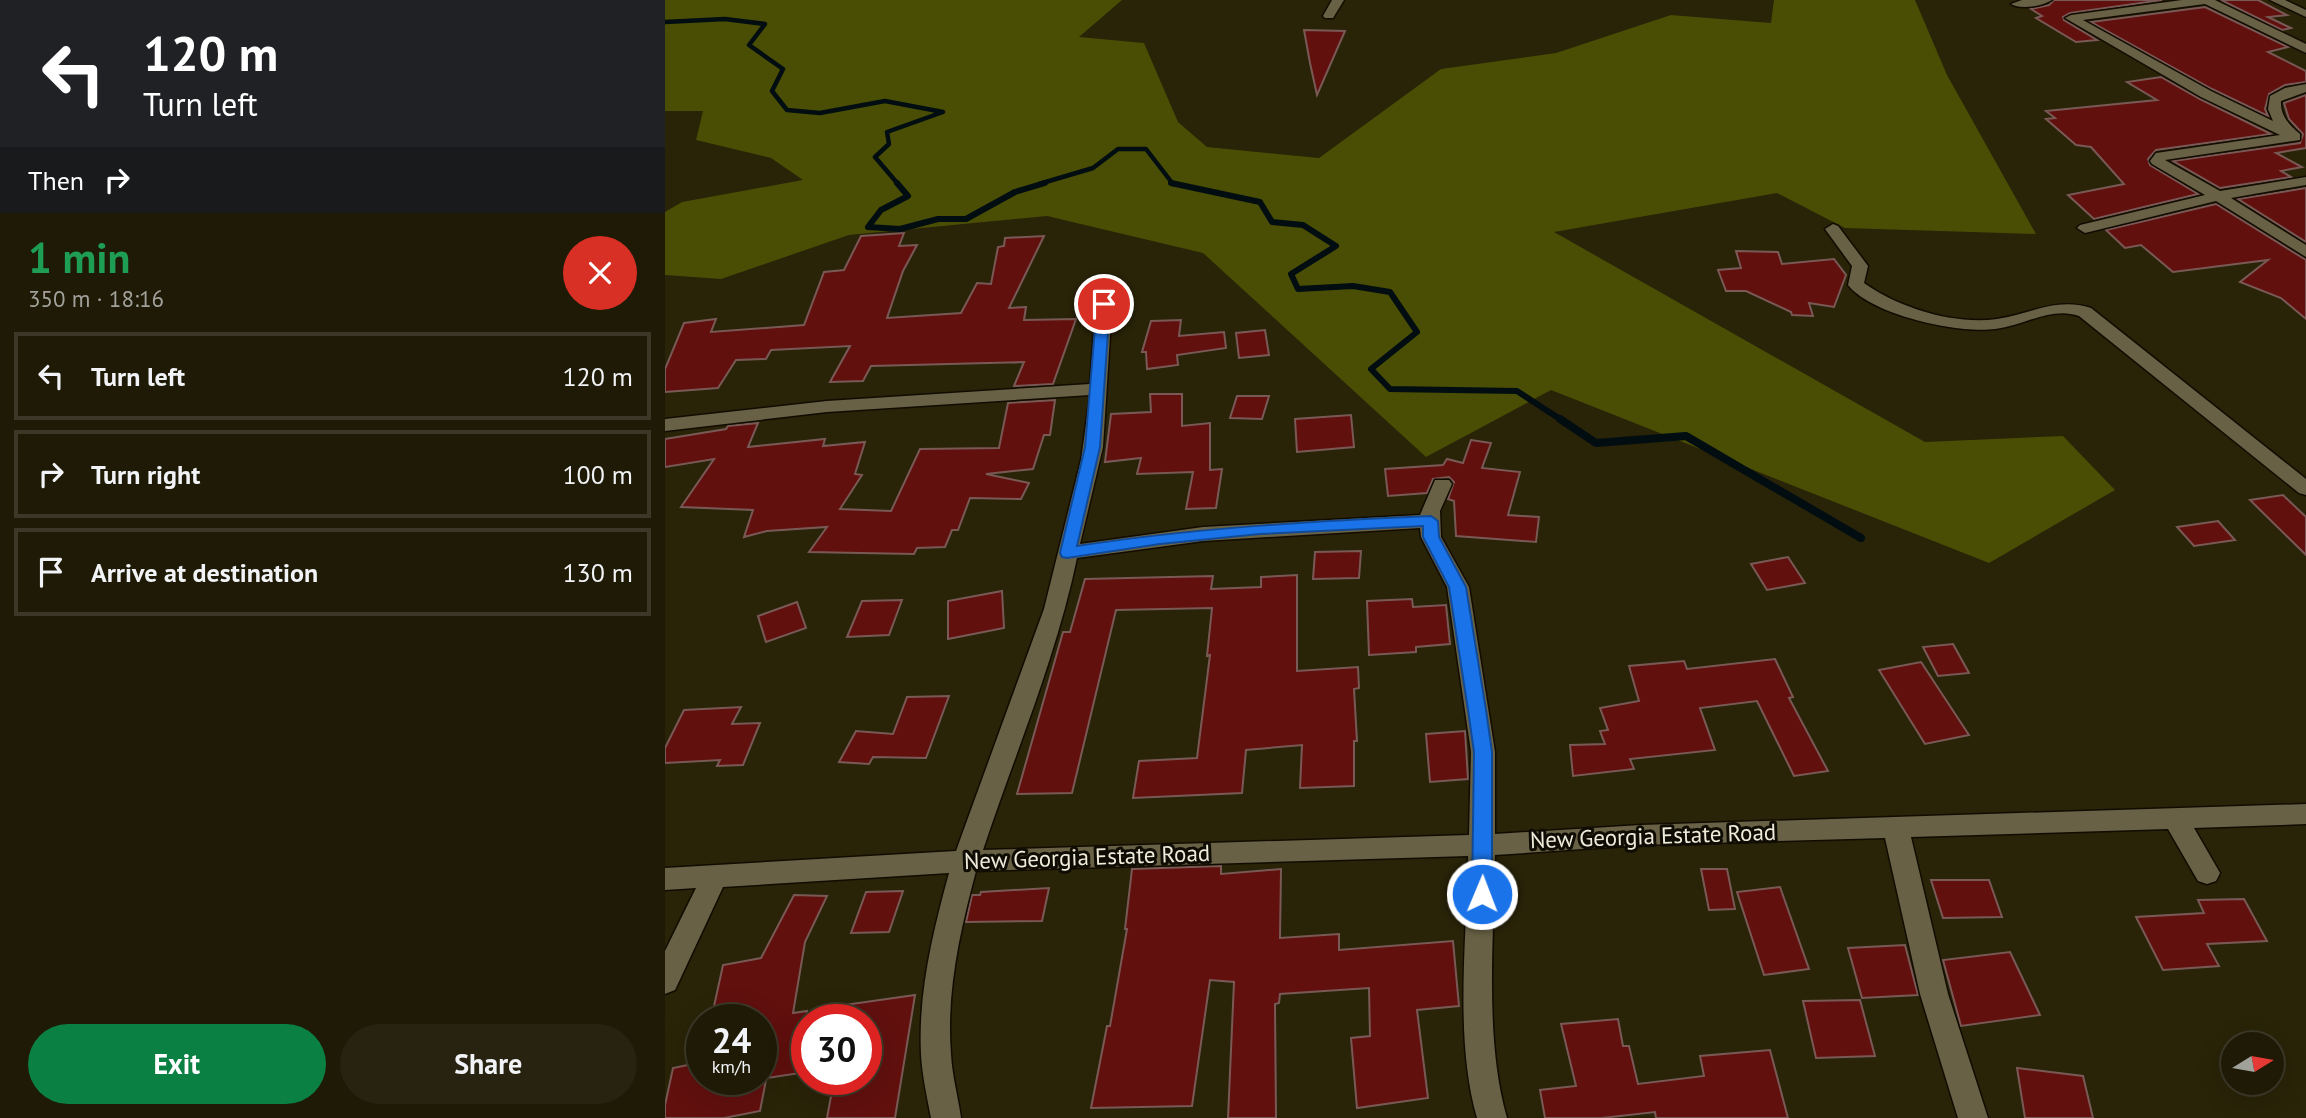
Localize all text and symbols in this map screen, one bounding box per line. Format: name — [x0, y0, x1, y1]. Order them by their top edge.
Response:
text: 120 m — [143, 21, 278, 85]
icon: left — [28, 28, 119, 119]
text: Turn left — [143, 83, 258, 125]
icon: right — [98, 161, 136, 199]
text: Then — [28, 164, 84, 197]
text: 1 min — [28, 230, 130, 285]
button: close — [563, 236, 637, 310]
pin — [1074, 274, 1134, 334]
text: 350 m · 18:16 — [28, 284, 164, 313]
icon: arrive — [1085, 285, 1123, 323]
icon: left — [32, 357, 70, 395]
text: Turn left — [91, 360, 185, 393]
text: 120 m — [562, 360, 633, 393]
icon: right — [32, 455, 70, 493]
text: Turn right — [91, 458, 200, 491]
text: 100 m — [562, 458, 633, 491]
icon: arrive — [32, 553, 70, 591]
text: Arrive at destination — [91, 556, 318, 589]
text: 130 m — [562, 556, 633, 589]
street label: New Georgia Estate Road — [1529, 817, 1777, 854]
street label: New Georgia Estate Road — [963, 838, 1211, 875]
position arrow — [1445, 857, 1519, 931]
speed limit sign: 30 — [791, 1004, 882, 1095]
text: 24 — [712, 1017, 751, 1063]
button: Exit — [28, 1024, 326, 1104]
button: Share — [340, 1024, 637, 1104]
north arrow — [2221, 1032, 2284, 1096]
map controls — [2221, 1032, 2284, 1095]
text: km/h — [712, 1055, 751, 1078]

